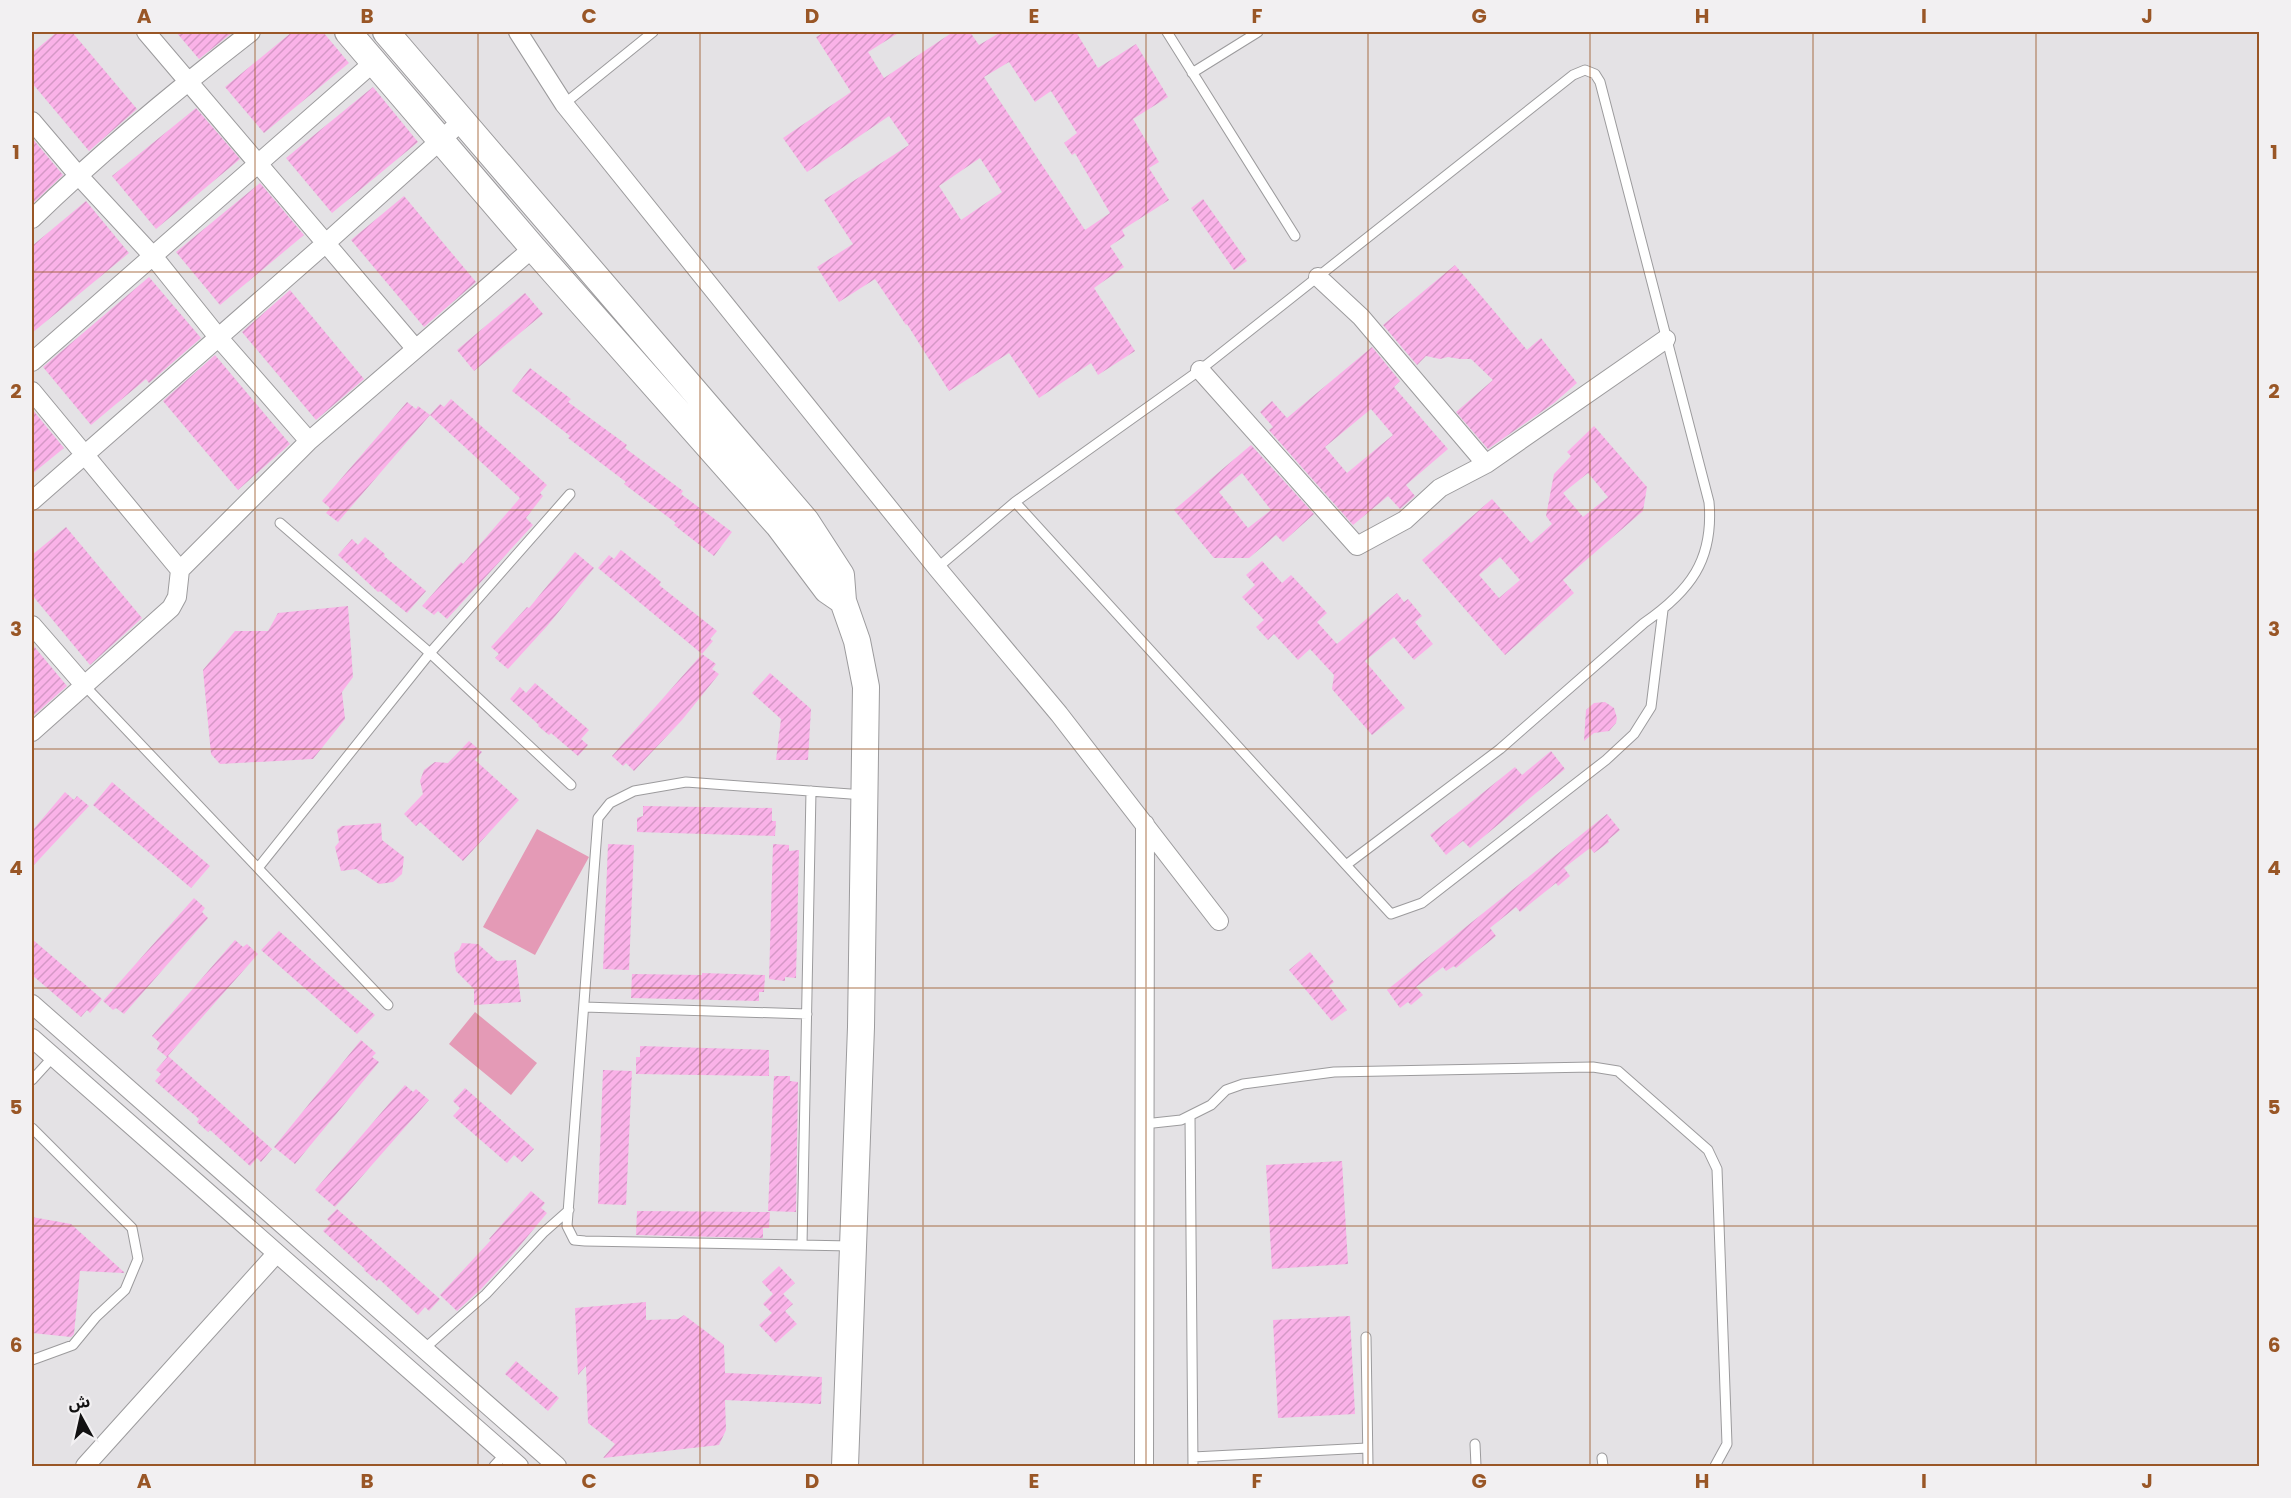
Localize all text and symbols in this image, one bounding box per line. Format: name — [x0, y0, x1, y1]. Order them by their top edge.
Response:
text: A — [137, 2, 152, 30]
text: B — [360, 2, 374, 30]
text: C — [581, 2, 597, 30]
text: D — [805, 2, 819, 30]
text: E — [1029, 2, 1039, 30]
text: F — [1252, 2, 1263, 30]
text: G — [1471, 2, 1487, 30]
text: H — [1695, 2, 1709, 30]
text: I — [1921, 2, 1927, 30]
text: J — [2141, 2, 2153, 30]
text: 1 — [12, 138, 20, 166]
text: 1 — [2270, 138, 2278, 166]
text: 2 — [10, 377, 22, 405]
text: 2 — [2268, 377, 2280, 405]
text: 3 — [10, 615, 22, 643]
text: 3 — [2268, 615, 2280, 643]
text: 4 — [9, 854, 23, 882]
text: 4 — [2267, 854, 2281, 882]
text: 5 — [10, 1093, 23, 1121]
text: 5 — [2268, 1093, 2281, 1121]
text: 6 — [10, 1331, 22, 1359]
text: 6 — [2268, 1331, 2280, 1359]
north arrow — [51, 1387, 111, 1447]
text: ش — [67, 1390, 92, 1416]
text: A — [137, 1467, 152, 1495]
text: B — [360, 1467, 374, 1495]
text: C — [581, 1467, 597, 1495]
text: D — [805, 1467, 819, 1495]
text: E — [1029, 1467, 1039, 1495]
text: F — [1252, 1467, 1263, 1495]
text: G — [1471, 1467, 1487, 1495]
text: H — [1695, 1467, 1709, 1495]
text: I — [1921, 1467, 1927, 1495]
text: J — [2141, 1467, 2153, 1495]

